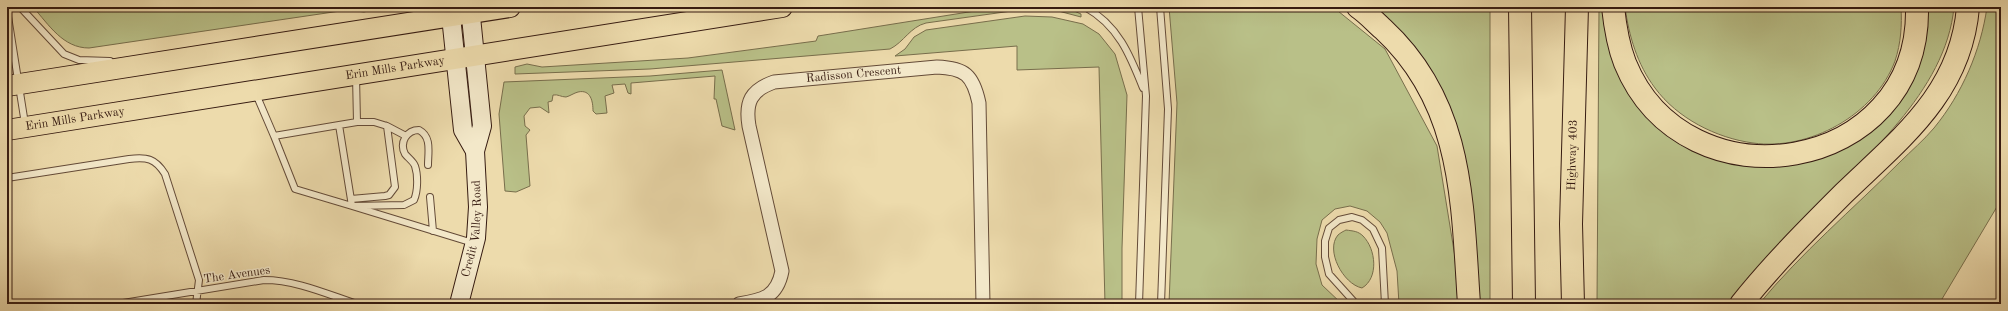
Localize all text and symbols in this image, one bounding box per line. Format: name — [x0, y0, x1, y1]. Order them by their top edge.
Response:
street label: Erin Mills Parkway — [345, 54, 446, 82]
street label: Radisson Crescent — [806, 64, 902, 85]
street label: Erin Mills Parkway — [25, 105, 126, 133]
street label: Highway 403 — [1566, 119, 1580, 191]
street label: Credit Valley Road — [460, 180, 484, 279]
street label: The Avenues — [203, 264, 271, 286]

